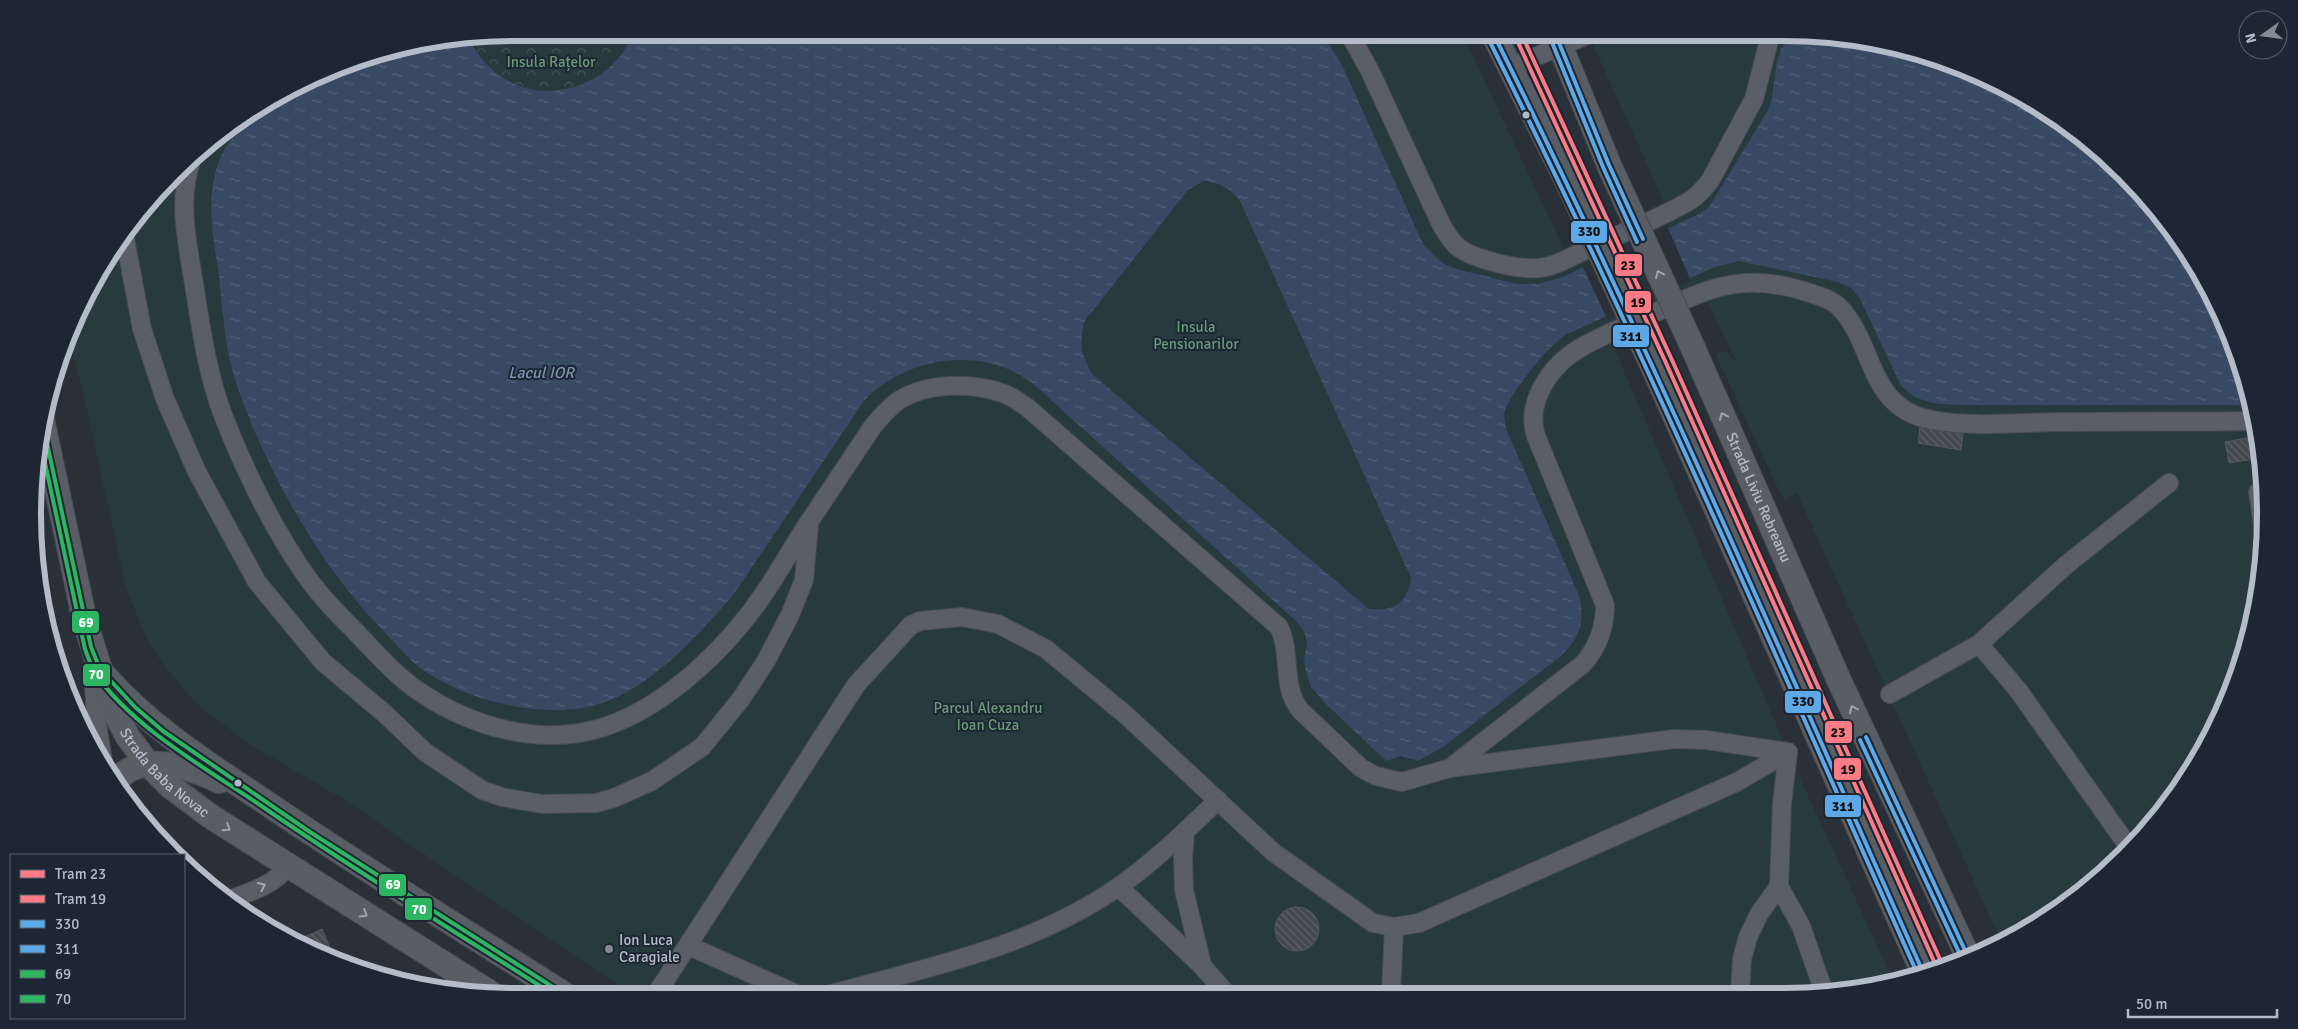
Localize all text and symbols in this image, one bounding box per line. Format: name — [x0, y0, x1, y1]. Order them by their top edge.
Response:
north arrow — [2238, 10, 2288, 60]
text: N — [2241, 31, 2260, 45]
park label: Insula Rațelor — [506, 53, 596, 72]
unlabelled marker — [1521, 110, 1531, 120]
line badge: 330 — [1570, 220, 1608, 244]
text: 330 — [1578, 223, 1601, 240]
line badge: 23 — [1614, 253, 1643, 277]
text: 23 — [1620, 257, 1636, 274]
one-way arrow — [1655, 270, 1666, 279]
line badge: 19 — [1624, 290, 1652, 314]
text: 19 — [1630, 294, 1646, 311]
park label: Insula Pensionarilor — [1153, 318, 1239, 353]
line badge: 311 — [1612, 324, 1650, 348]
text: 311 — [1620, 328, 1643, 345]
water label: Lacul IOR — [508, 363, 575, 383]
one-way arrow — [1719, 412, 1730, 421]
street label: Strada Liviu Rebreanu — [1722, 430, 1795, 565]
line badge: 69 — [71, 610, 100, 634]
text: 69 — [78, 614, 94, 631]
line badge: 70 — [82, 663, 111, 687]
text: 70 — [88, 666, 104, 683]
line badge: 330 — [1784, 690, 1822, 714]
text: 330 — [1792, 693, 1815, 710]
park label: Parcul Alexandru Ioan Cuza — [933, 699, 1043, 734]
one-way arrow — [1848, 705, 1859, 714]
line badge: 23 — [1824, 720, 1853, 744]
text: 23 — [1830, 724, 1846, 741]
street label: Strada Baba Novac — [116, 725, 213, 821]
line badge: 19 — [1833, 757, 1862, 781]
text: 19 — [1840, 761, 1856, 778]
unlabelled marker — [233, 778, 243, 788]
line badge: 311 — [1824, 794, 1862, 818]
text: 311 — [1832, 798, 1855, 815]
one-way arrow — [221, 821, 230, 831]
legend — [10, 854, 185, 1019]
text: Tram 23 — [55, 865, 106, 883]
line badge: 69 — [378, 873, 407, 897]
text: 69 — [385, 876, 401, 893]
one-way arrow — [257, 882, 266, 893]
text: Tram 19 — [55, 890, 106, 908]
line badge: 70 — [404, 897, 433, 921]
text: 70 — [411, 901, 427, 918]
one-way arrow — [359, 908, 368, 918]
text: 330 — [55, 915, 79, 933]
place label: Ion Luca Caragiale — [619, 931, 680, 966]
text: 311 — [55, 940, 79, 958]
marker: Ion Luca Caragiale — [603, 943, 615, 955]
text: 69 — [55, 965, 71, 983]
scale bar — [2128, 986, 2277, 1018]
text: 70 — [55, 990, 71, 1008]
text: 50 m — [2136, 995, 2167, 1013]

